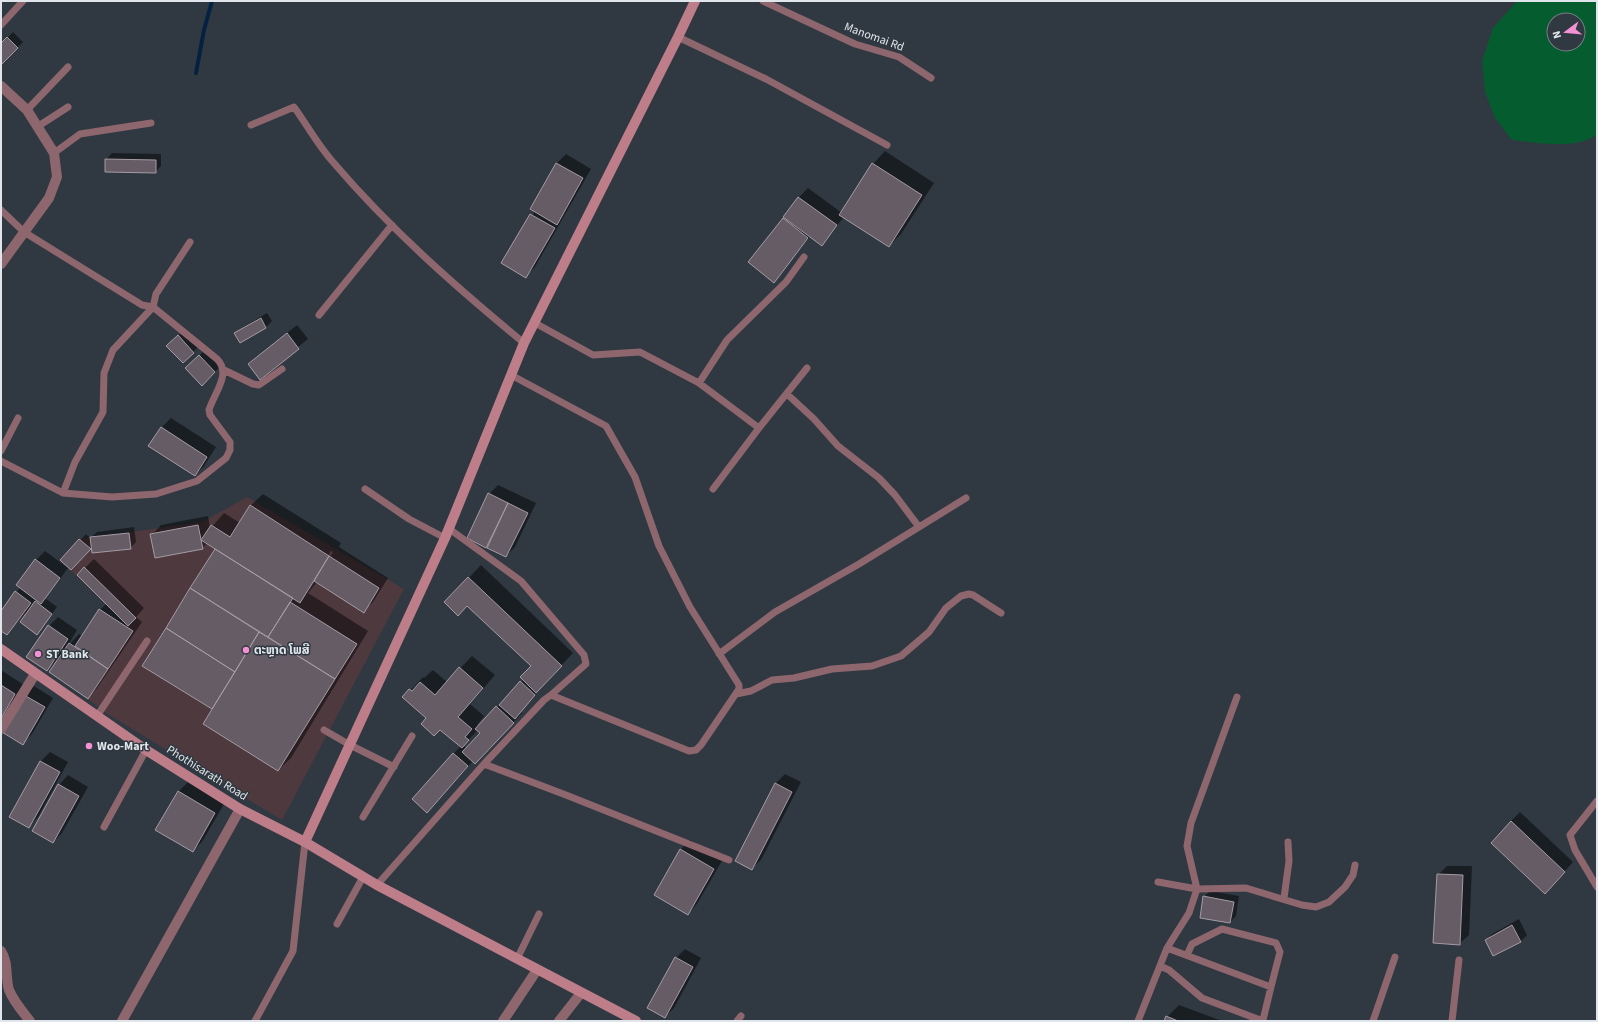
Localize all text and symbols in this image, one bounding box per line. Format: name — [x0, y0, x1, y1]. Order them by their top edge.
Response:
north arrow — [1546, 12, 1586, 52]
street label: Manomai Rd — [842, 18, 906, 56]
text: N — [1549, 29, 1565, 40]
place label: ຕະຫຼາດ ໂພສີ — [254, 642, 310, 659]
marker: ຕະຫຼາດ ໂພສີ — [241, 645, 251, 655]
place label: ST Bank — [46, 646, 89, 663]
marker: ST Bank — [33, 649, 43, 659]
place label: Woo-Mart — [97, 738, 149, 755]
marker: Woo-Mart — [84, 741, 94, 751]
street label: Phothisarath Road — [163, 741, 251, 805]

